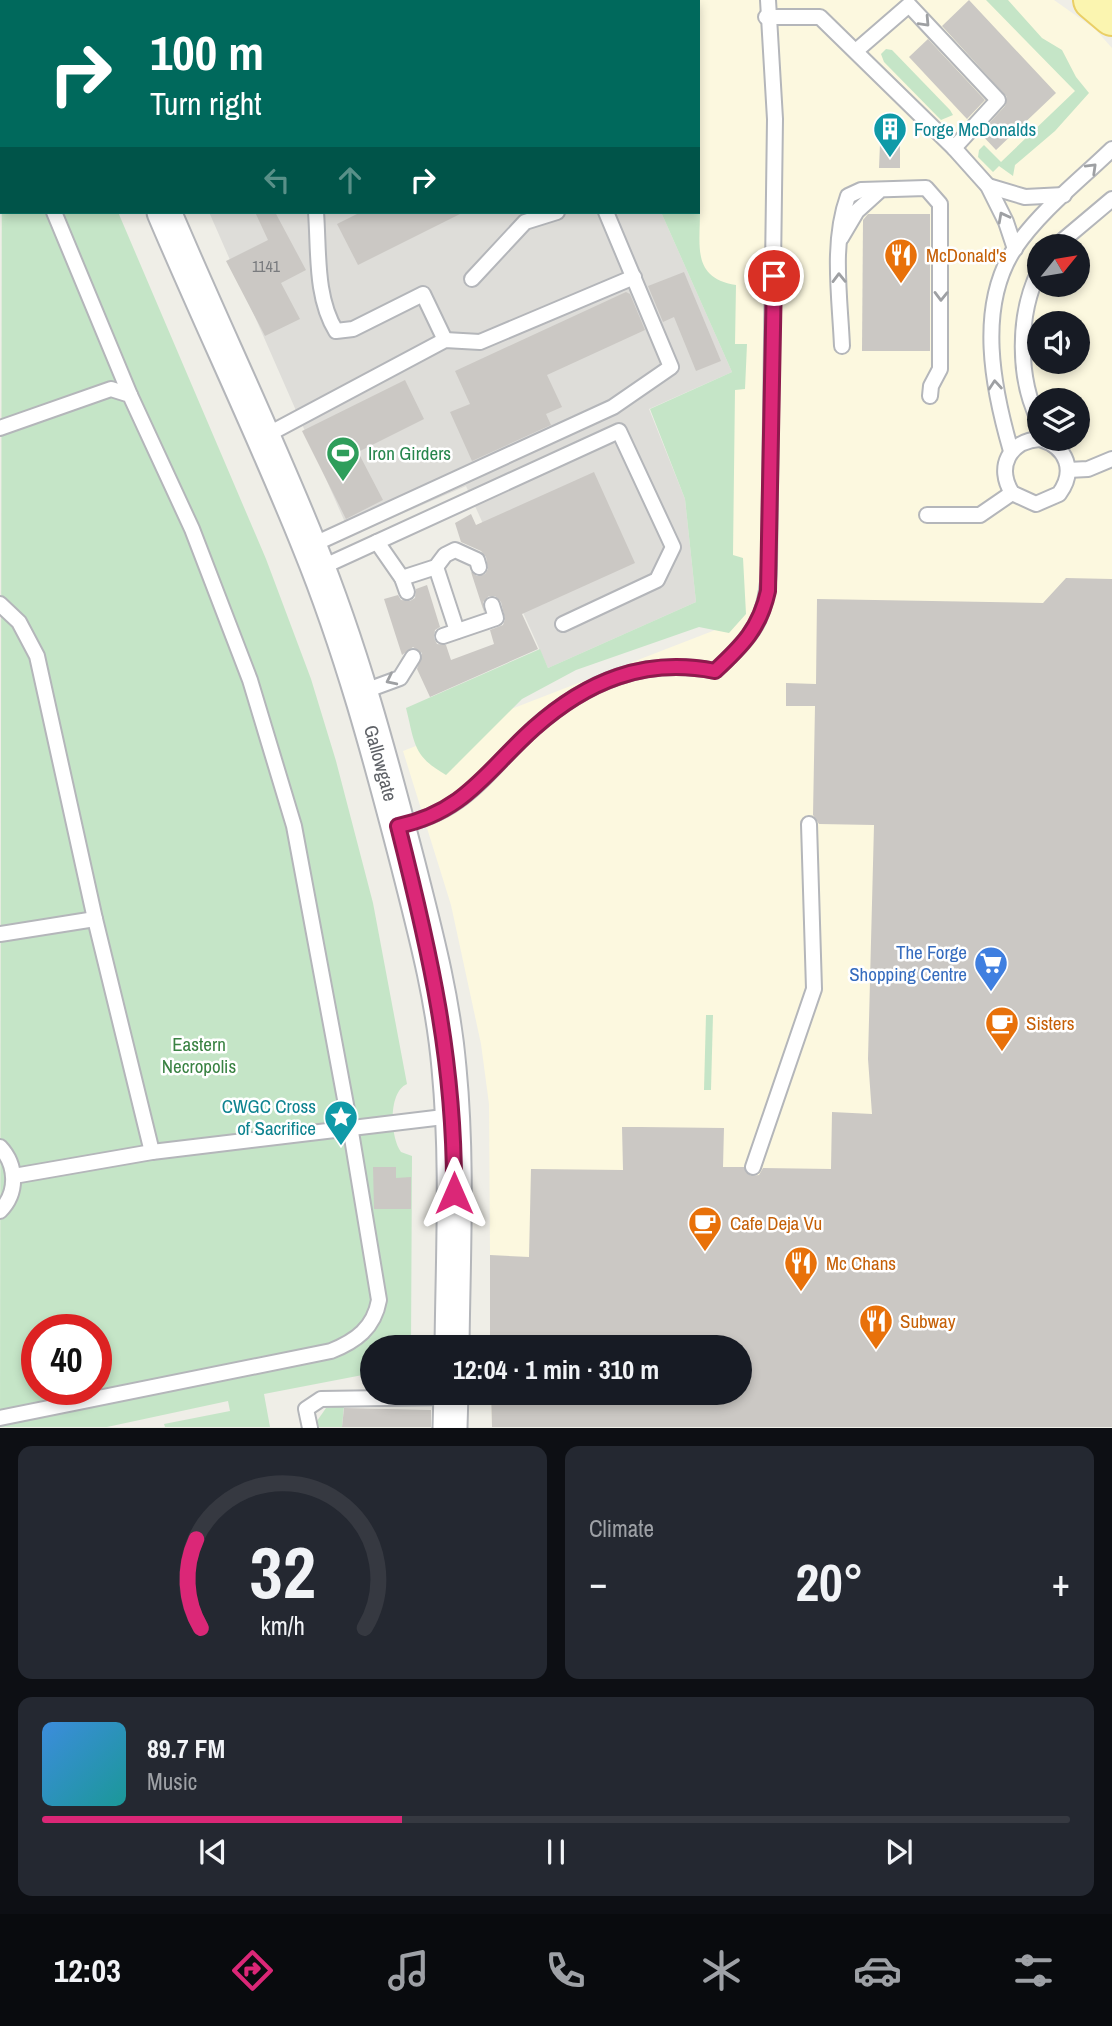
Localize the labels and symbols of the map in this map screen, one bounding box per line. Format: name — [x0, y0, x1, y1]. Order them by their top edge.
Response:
one-way arrow — [917, 14, 929, 27]
building icon: Forge McDonalds — [871, 110, 909, 159]
place label: Forge McDonalds — [914, 116, 1036, 142]
one-way arrow — [1084, 164, 1097, 177]
one-way arrow — [997, 212, 1011, 224]
north arrow — [1027, 234, 1090, 298]
restaurant icon: McDonald's — [882, 236, 920, 285]
place label: McDonald's — [926, 242, 1007, 268]
pin — [744, 246, 804, 306]
house number: 1141 — [252, 255, 281, 277]
one-way arrow — [832, 272, 847, 283]
one-way arrow — [933, 291, 949, 302]
one-way arrow — [988, 379, 1003, 390]
sports icon: Iron Girders — [324, 434, 362, 483]
place label: Iron Girders — [368, 440, 451, 466]
one-way arrow — [386, 672, 399, 685]
street label: Gallowgate — [358, 722, 404, 804]
place label: The Forge Shopping Centre — [849, 939, 967, 987]
supermarket icon: The Forge Shopping Centre — [972, 944, 1010, 993]
cafe icon: Sisters — [983, 1004, 1021, 1053]
place label: Sisters — [1026, 1010, 1075, 1036]
park label: Eastern Necropolis — [162, 1031, 236, 1079]
place label: CWGC Cross of Sacrifice — [222, 1093, 316, 1141]
place icon: CWGC Cross of Sacrifice — [322, 1098, 360, 1147]
position arrow — [417, 1156, 491, 1230]
cafe icon: Cafe Deja Vu — [686, 1204, 724, 1253]
place label: Cafe Deja Vu — [730, 1210, 822, 1236]
restaurant icon: Mc Chans — [782, 1244, 820, 1293]
place label: Mc Chans — [826, 1250, 896, 1276]
restaurant icon: Subway — [857, 1302, 895, 1351]
place label: Subway — [900, 1308, 956, 1334]
speed limit sign: 40 — [21, 1314, 112, 1405]

